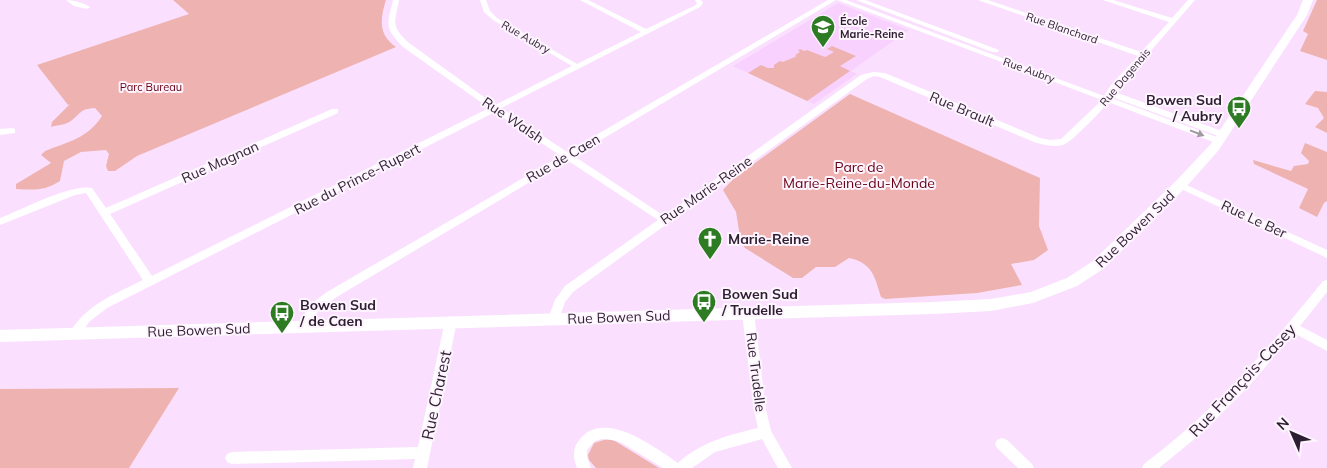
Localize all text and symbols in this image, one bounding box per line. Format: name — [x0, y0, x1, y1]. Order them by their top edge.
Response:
street label: Rue Blanchard — [1024, 9, 1100, 47]
school or university icon: École Marie-Reine — [810, 14, 836, 48]
place label: École Marie-Reine — [840, 14, 904, 41]
street label: Rue Aubry — [499, 17, 553, 57]
street label: Rue Dagenais — [1097, 45, 1153, 109]
street label: Rue Aubry — [1001, 54, 1057, 86]
park label: Parc Bureau — [120, 80, 182, 94]
street label: Rue Brault — [927, 87, 997, 131]
place label: Bowen Sud / Aubry — [1146, 91, 1222, 125]
street label: Rue Walsh — [479, 93, 547, 147]
bus stop icon: Bowen Sud / Aubry — [1226, 95, 1252, 129]
one-way arrow — [1190, 129, 1205, 137]
street label: Rue de Caen — [523, 130, 603, 186]
street label: Rue Magnan — [179, 137, 261, 187]
street label: Rue du Prince-Rupert — [291, 139, 423, 219]
street label: Rue Marie-Reine — [657, 152, 755, 228]
park label: Parc de Marie-Reine-du-Monde — [783, 158, 935, 192]
street label: Rue Bowen Sud — [1092, 187, 1178, 271]
street label: Rue Le Ber — [1218, 196, 1290, 242]
church icon: Marie-Reine — [697, 226, 723, 260]
place label: Marie-Reine — [728, 230, 809, 248]
place label: Bowen Sud / Trudelle — [721, 285, 798, 319]
bus stop icon: Bowen Sud / Trudelle — [691, 289, 717, 323]
place label: Bowen Sud / de Caen — [299, 296, 376, 330]
bus stop icon: Bowen Sud / de Caen — [269, 300, 295, 334]
street label: Rue Bowen Sud — [567, 306, 671, 328]
street label: Rue Bowen Sud — [147, 319, 251, 341]
street label: Rue François-Casey — [1184, 319, 1300, 441]
street label: Rue Trudelle — [742, 331, 770, 413]
street label: Rue Charest — [417, 348, 455, 442]
north arrow — [1267, 408, 1317, 458]
text: N — [1273, 414, 1293, 434]

